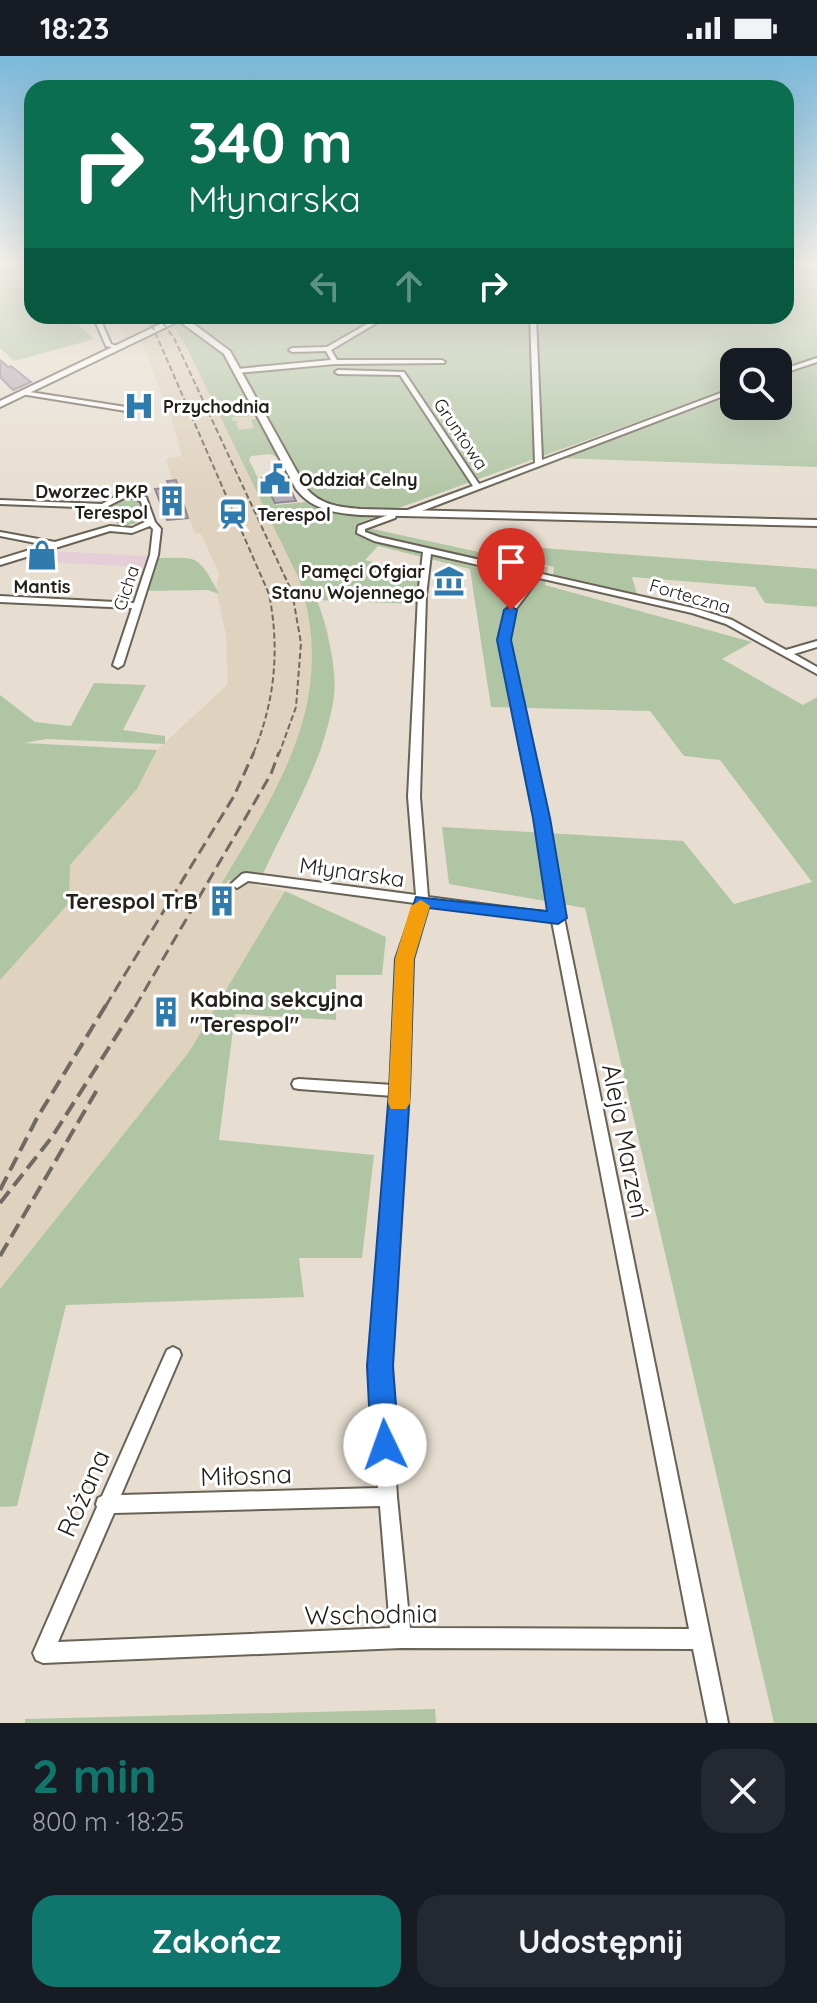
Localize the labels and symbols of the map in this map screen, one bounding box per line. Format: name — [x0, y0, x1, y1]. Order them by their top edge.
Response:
hospital icon: Przychodnia — [122, 389, 156, 423]
street label: Gruntowa — [429, 394, 493, 474]
place label: Przychodnia — [163, 395, 270, 418]
public building icon: Oddział Celny — [258, 462, 292, 496]
place label: Oddział Celny — [299, 468, 418, 491]
place label: Dworzec PKP Terespol — [35, 480, 148, 524]
building icon: Dworzec PKP Terespol — [155, 484, 189, 518]
station icon: Terespol — [216, 497, 250, 531]
place label: Terespol — [257, 503, 331, 526]
pin — [477, 528, 545, 610]
shop icon: Mantis — [25, 538, 59, 572]
place label: Pamęci Ofgiar Stanu Wojennego — [271, 560, 425, 604]
street label: Cicha — [108, 563, 144, 613]
museum icon: Pamęci Ofgiar Stanu Wojennego — [432, 564, 466, 598]
street label: Forteczna — [647, 573, 733, 619]
place label: Mantis — [13, 575, 71, 598]
street label: Młynarska — [298, 851, 406, 893]
building icon: Terespol TrB — [205, 884, 239, 918]
place label: Terespol TrB — [65, 887, 198, 915]
place label: Kabina sekcyjna "Terespol" — [190, 985, 363, 1038]
building icon: Kabina sekcyjna "Terespol" — [149, 995, 183, 1029]
street label: Aleja Marzeń — [595, 1061, 657, 1221]
position arrow — [343, 1403, 427, 1487]
street label: Różana — [49, 1444, 117, 1542]
street label: Miłosna — [200, 1457, 292, 1493]
street label: Wschodnia — [304, 1596, 438, 1632]

